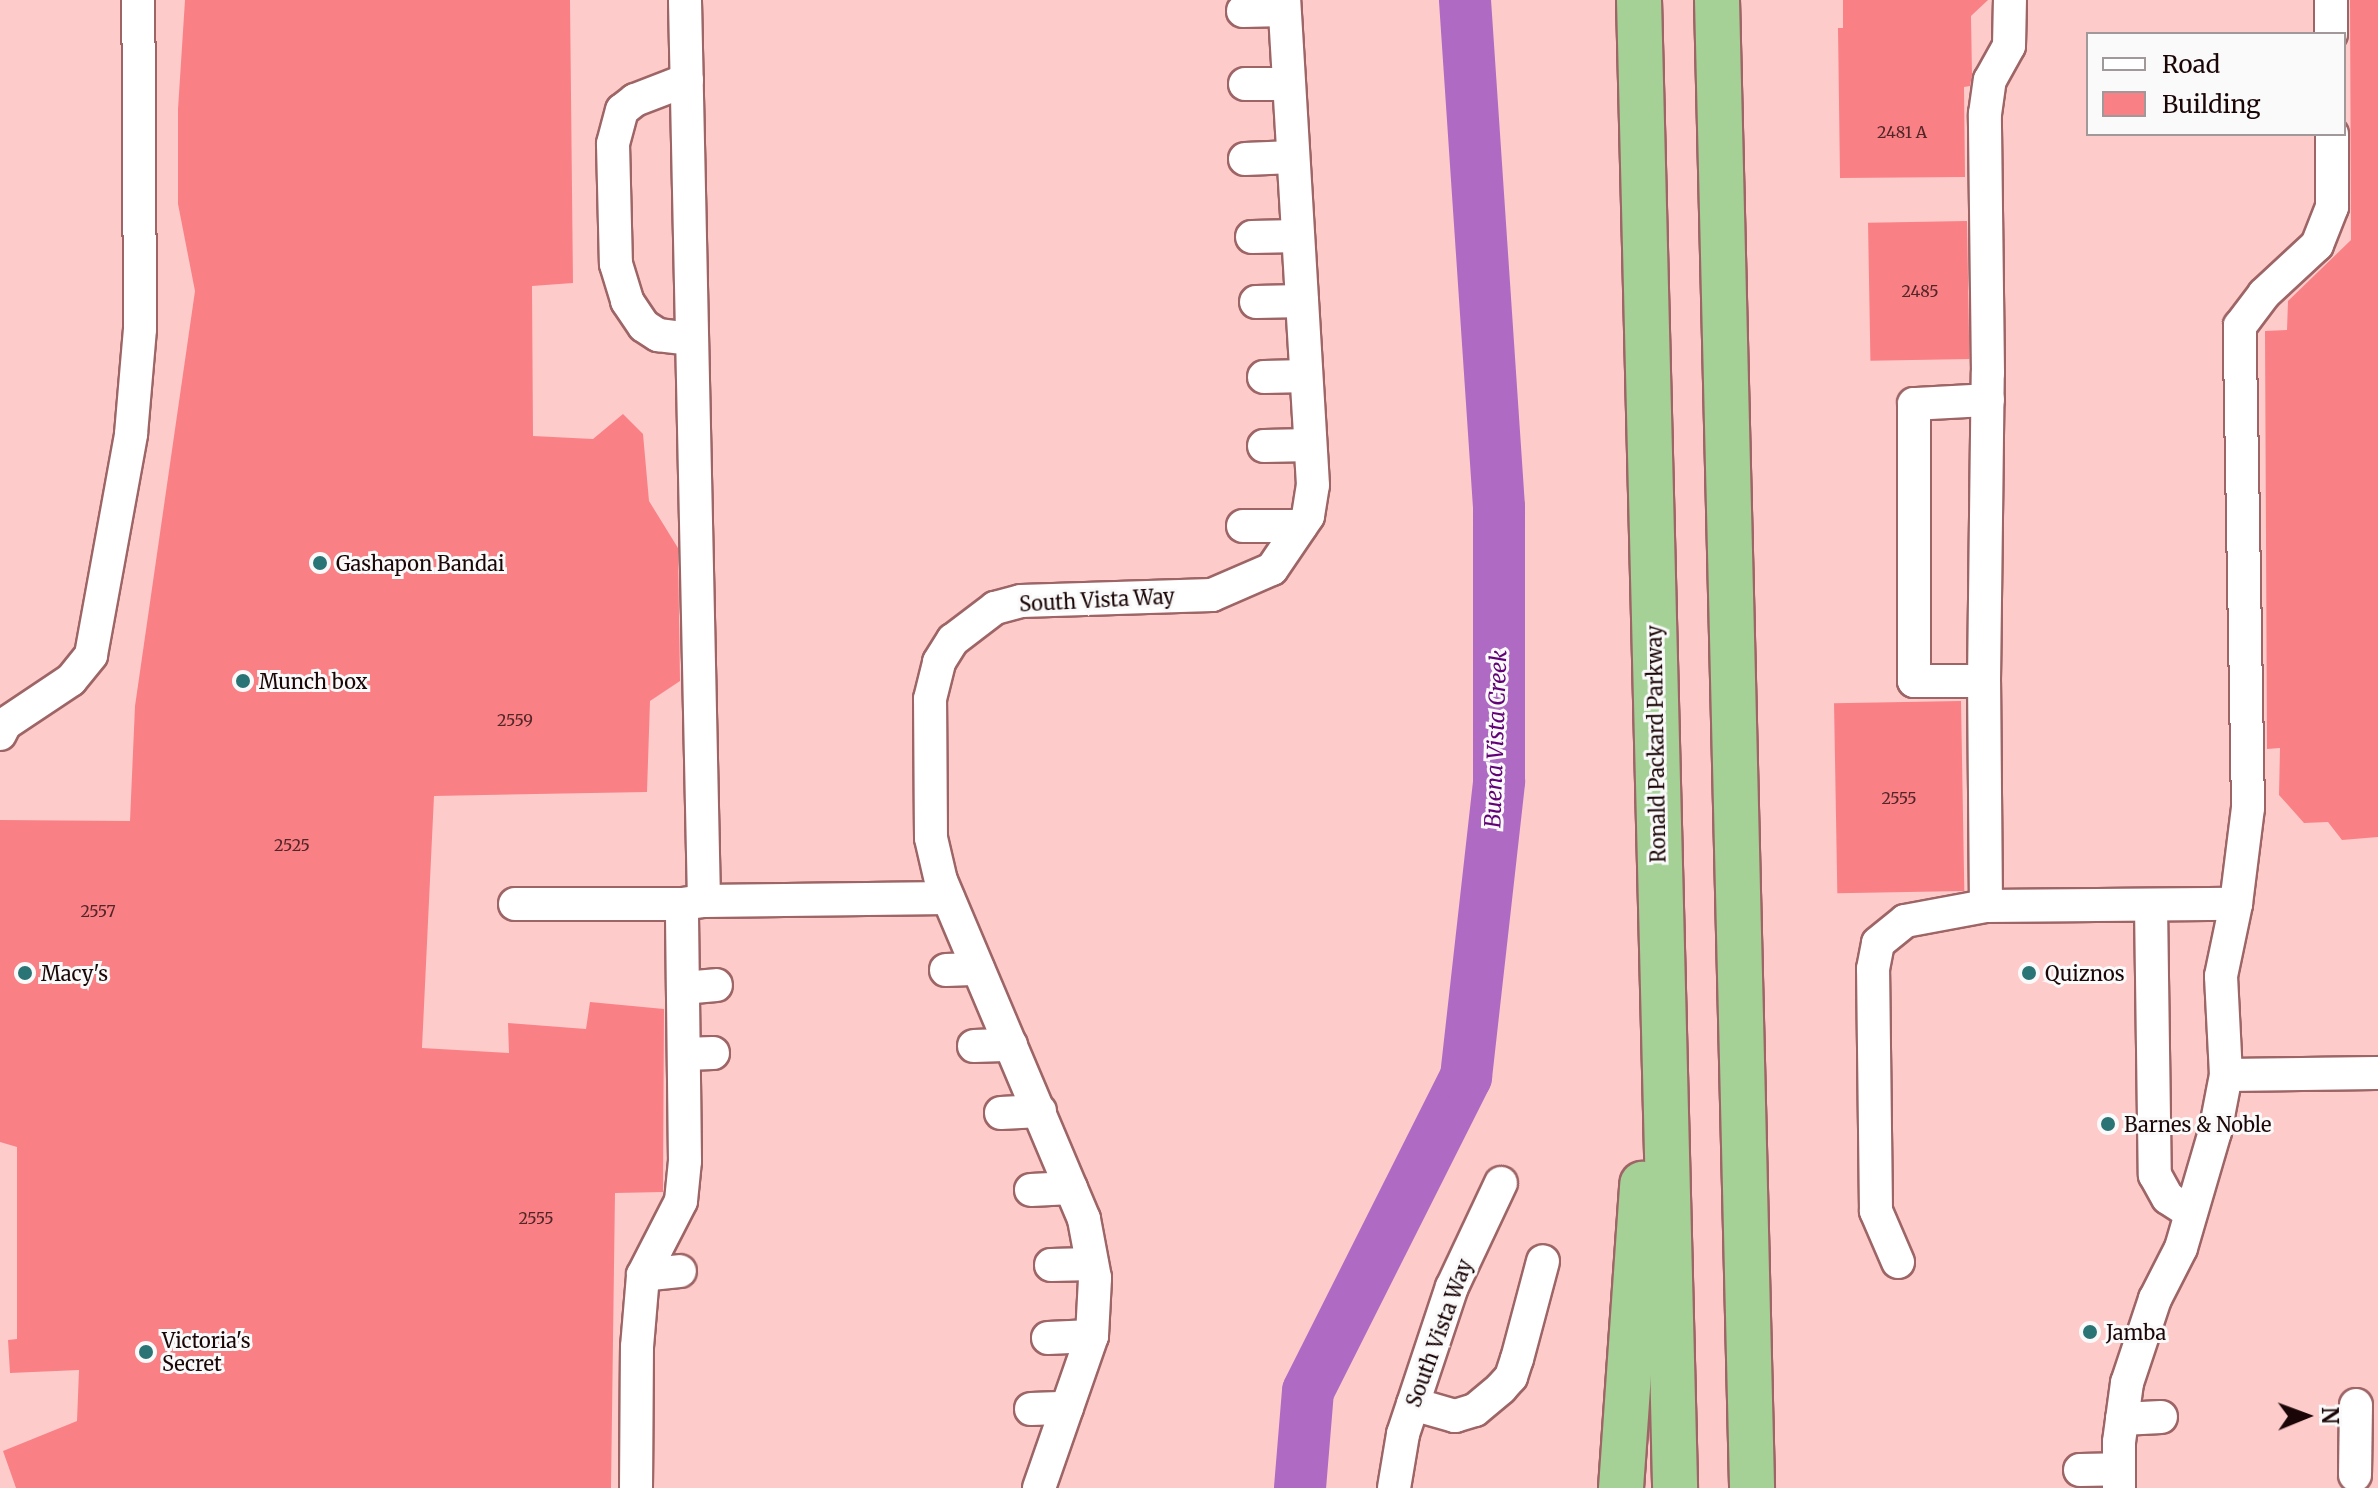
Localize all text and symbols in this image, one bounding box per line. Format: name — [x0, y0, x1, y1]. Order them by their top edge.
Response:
legend — [2086, 32, 2346, 136]
text: Road — [2162, 49, 2220, 80]
text: Building — [2162, 89, 2261, 120]
house number: 2481 A — [1877, 122, 1927, 142]
house number: 2485 — [1901, 281, 1939, 301]
place label: Gashapon Bandai — [336, 551, 504, 575]
marker: Gashapon Bandai — [311, 554, 329, 572]
street label: South Vista Way — [1019, 584, 1175, 616]
street label: Ronald Packard Parkway — [1642, 625, 1670, 863]
water label: Buena Vista Creek — [1480, 650, 1512, 828]
place label: Munch box — [259, 669, 367, 693]
marker: Munch box — [234, 672, 252, 690]
house number: 2559 — [497, 710, 533, 730]
house number: 2555 — [1881, 788, 1917, 808]
house number: 2525 — [274, 835, 310, 855]
house number: 2557 — [80, 901, 116, 921]
place label: Macy's — [41, 961, 108, 985]
place label: Quiznos — [2045, 961, 2124, 985]
marker: Macy's — [16, 964, 34, 982]
marker: Quiznos — [2020, 964, 2038, 982]
place label: Barnes & Noble — [2124, 1112, 2271, 1136]
marker: Barnes & Noble — [2099, 1115, 2117, 1133]
house number: 2555 — [518, 1208, 554, 1228]
street label: South Vista Way — [1401, 1256, 1477, 1410]
place label: Jamba — [2106, 1320, 2166, 1344]
marker: Jamba — [2081, 1323, 2099, 1341]
place label: Victoria's Secret — [162, 1328, 251, 1375]
marker: Victoria's Secret — [137, 1343, 155, 1361]
north arrow — [2266, 1376, 2346, 1456]
text: N — [2316, 1407, 2344, 1425]

